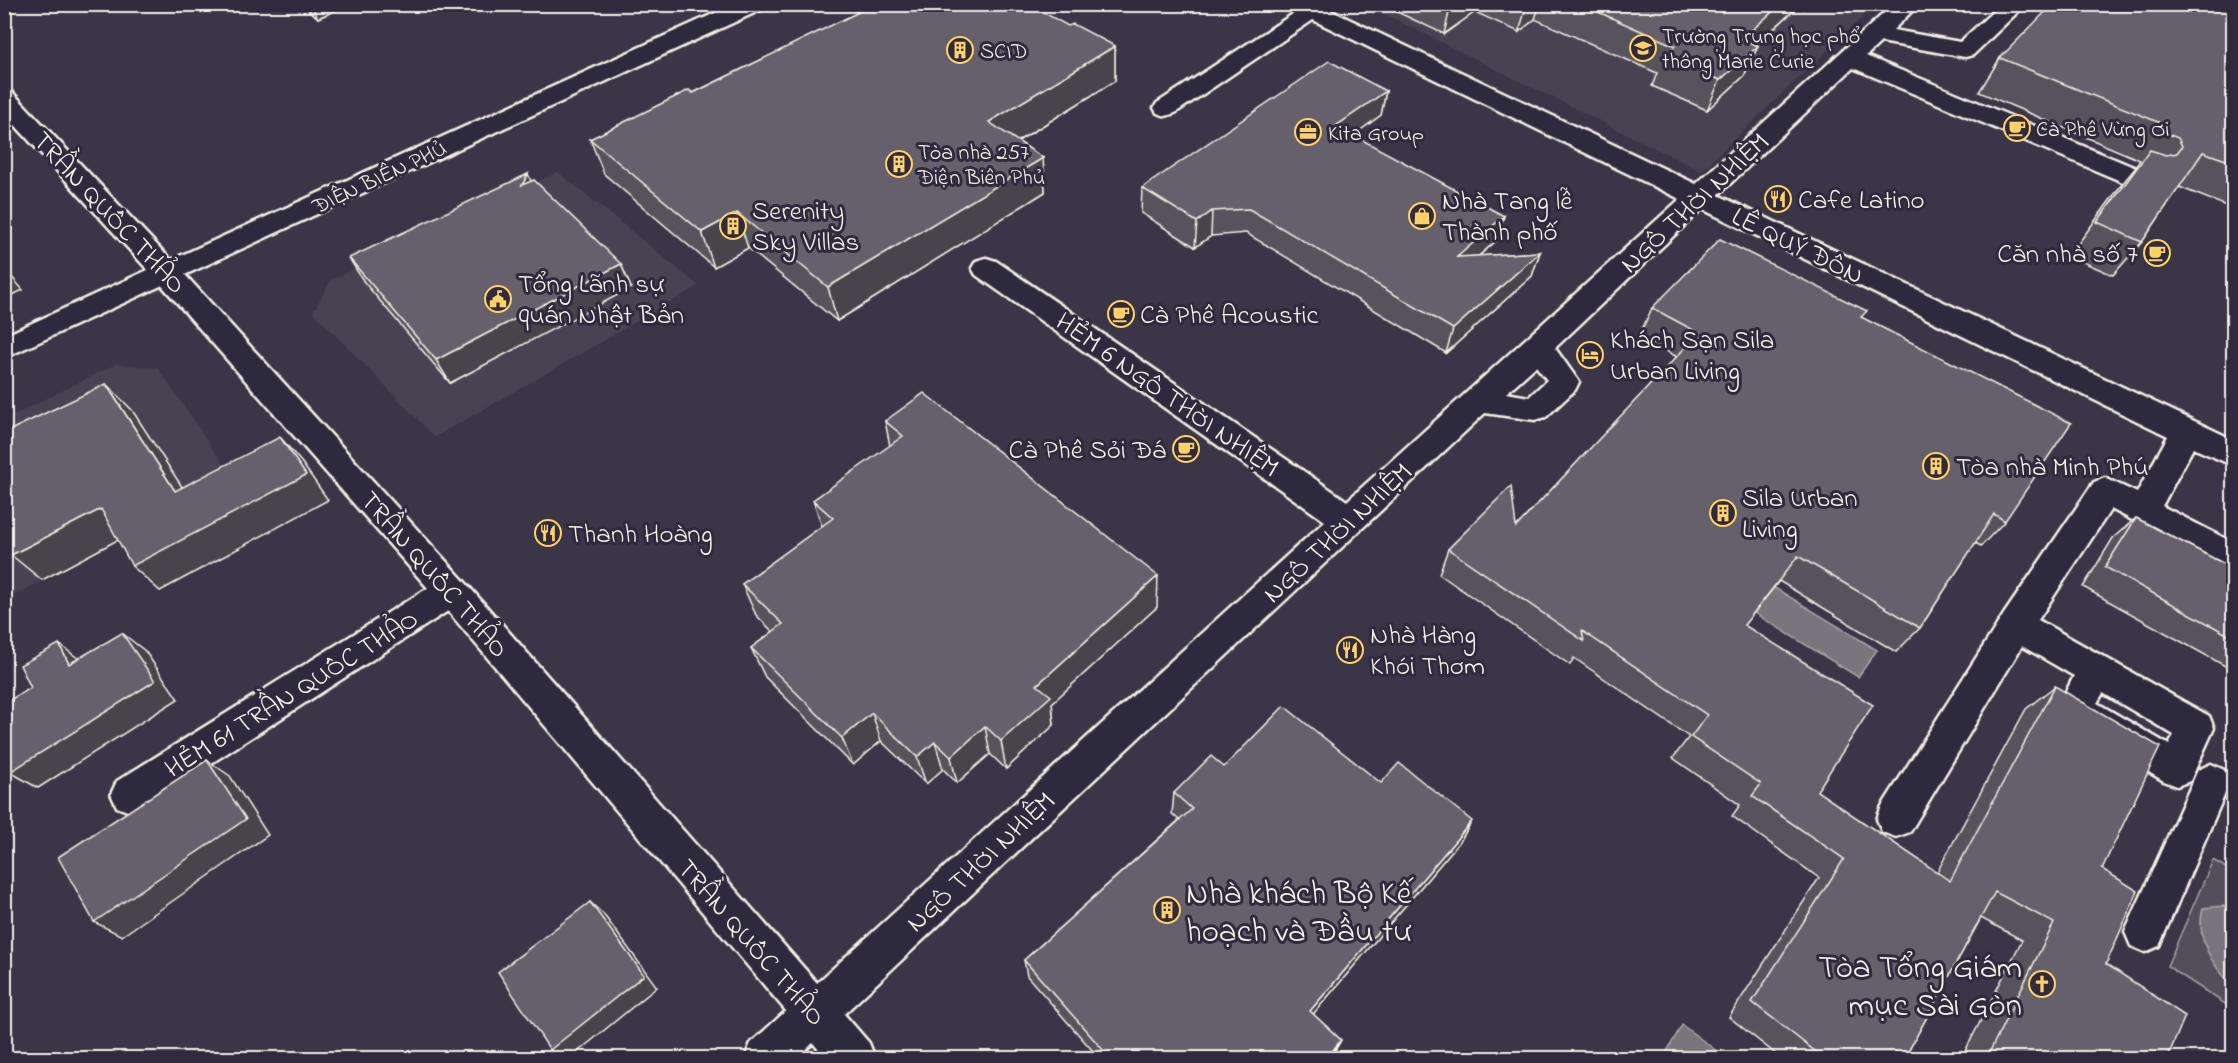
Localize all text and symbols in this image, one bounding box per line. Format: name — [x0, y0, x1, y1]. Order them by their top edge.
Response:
place label: Trường Trung học phổ thông Marie Curie — [1662, 22, 1860, 80]
school or university icon: Trường Trung học phổ thông Marie Curie — [1628, 33, 1658, 63]
building icon: SCID — [945, 35, 975, 65]
place label: SCID — [980, 37, 1028, 69]
cafe icon: Cà Phê Vừng Ơi — [2002, 113, 2032, 143]
place label: Cà Phê Vừng Ơi — [2036, 115, 2169, 148]
office icon: Kita Group — [1293, 117, 1323, 147]
place label: Kita Group — [1328, 119, 1424, 151]
street label: TRẦN QUỐC THẢO — [22, 121, 197, 304]
street label: NGÔ THỜI NHIỆM — [1612, 124, 1779, 283]
street label: ĐIỆN BIÊN PHỦ — [307, 134, 453, 224]
place label: Tòa nhà 257 Điện Biên Phủ — [917, 138, 1045, 195]
building icon: Tòa nhà 257 Điện Biên Phủ — [884, 149, 914, 179]
place label: Cafe Latino — [1798, 182, 1925, 221]
place label: Nhà Tang lễ Thành phố — [1442, 183, 1573, 253]
restaurant icon: Cafe Latino — [1763, 184, 1793, 214]
place label: Serenity Sky Villas — [752, 193, 859, 263]
street label: LÊ QUÝ ĐÔN — [1724, 198, 1869, 296]
shop icon: Nhà Tang lễ Thành phố — [1407, 201, 1437, 231]
building icon: Serenity Sky Villas — [718, 211, 748, 241]
place label: Căn nhà số 7 — [1997, 236, 2138, 275]
cafe icon: Căn nhà số 7 — [2142, 238, 2172, 268]
place label: Tổng Lãnh sự quán Nhật Bản — [518, 266, 684, 336]
public building icon: Tổng Lãnh sự quán Nhật Bản — [483, 284, 513, 314]
place label: Cà Phê Acoustic — [1140, 297, 1319, 336]
cafe icon: Cà Phê Acoustic — [1106, 299, 1136, 329]
street label: HẺM 6 NGÔ THỜI NHIỆM — [1047, 304, 1286, 488]
place label: Khách Sạn Sila Urban Living — [1610, 322, 1774, 392]
hotel icon: Khách Sạn Sila Urban Living — [1575, 340, 1605, 370]
place label: Cà Phê Sỏi Đá — [1009, 432, 1166, 471]
cafe icon: Cà Phê Sỏi Đá — [1171, 434, 1201, 464]
place label: Tòa nhà Minh Phú — [1956, 449, 2149, 488]
building icon: Tòa nhà Minh Phú — [1921, 451, 1951, 481]
street label: NGÔ THỜI NHIỆM — [1255, 454, 1422, 613]
place label: Sila Urban Living — [1742, 480, 1858, 550]
street label: TRẦN QUỐC THẢO — [349, 481, 520, 668]
building icon: Sila Urban Living — [1708, 498, 1738, 528]
place label: Thanh Hoàng — [568, 516, 713, 555]
restaurant icon: Thanh Hoàng — [533, 518, 563, 548]
street label: HẺM 61 TRẦN QUỐC THẢO — [156, 598, 427, 789]
place label: Nhà Hàng Khói Thơm — [1370, 617, 1485, 687]
restaurant icon: Nhà Hàng Khói Thơm — [1335, 635, 1365, 665]
street label: NGÔ THỜI NHIỆM — [898, 783, 1065, 942]
street label: TRẦN QUỐC THẢO — [666, 849, 837, 1036]
place label: Nhà khách Bộ Kế hoạch và Đầu tư — [1186, 871, 1414, 957]
building icon: Nhà khách Bộ Kế hoạch và Đầu tư — [1152, 895, 1182, 925]
place label: Tòa Tổng Giám mục Sài Gòn — [1818, 945, 2022, 1031]
church icon: Tòa Tổng Giám mục Sài Gòn — [2027, 969, 2057, 999]

